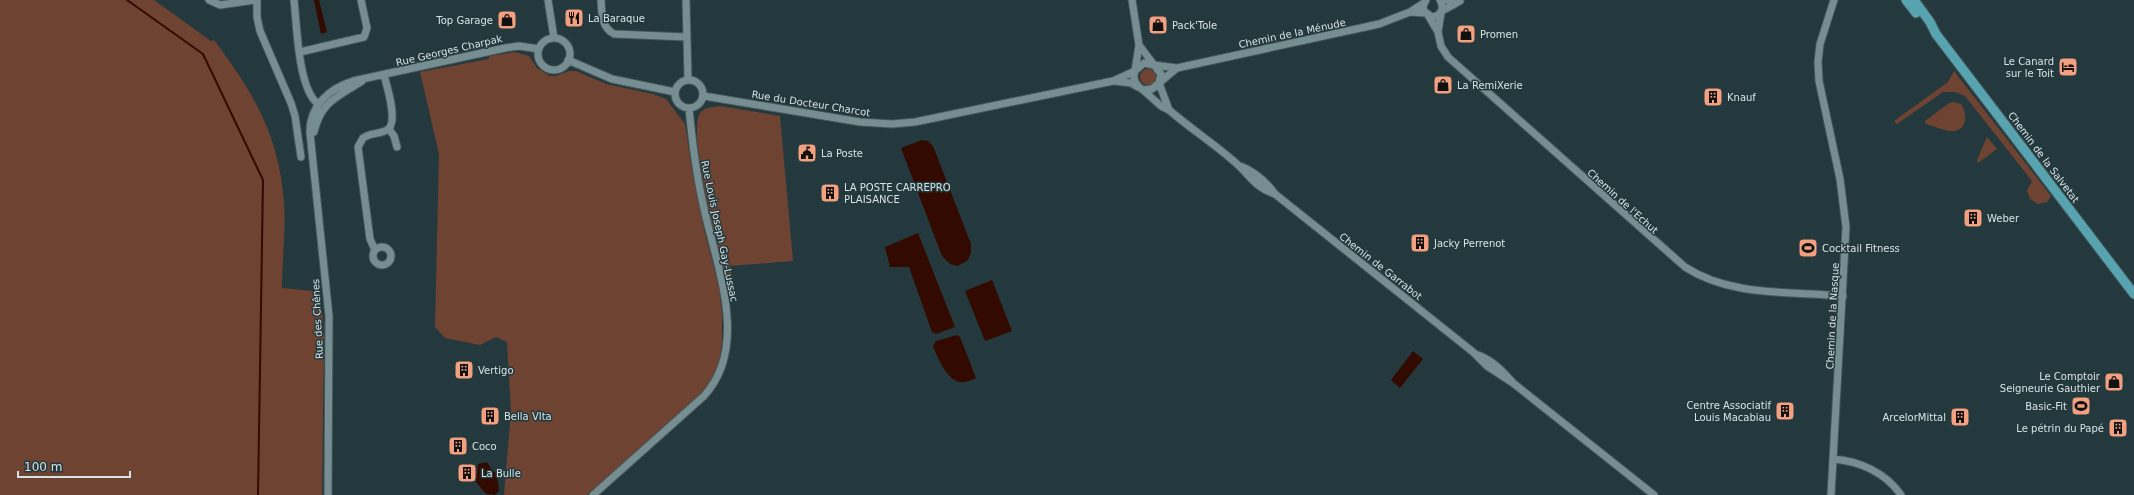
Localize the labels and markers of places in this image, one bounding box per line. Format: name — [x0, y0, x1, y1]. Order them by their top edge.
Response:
restaurant icon: La Baraque — [563, 7, 585, 29]
shop icon: Top Garage — [496, 9, 518, 31]
place label: La Baraque — [588, 13, 645, 24]
shop icon: Pack'Tole — [1147, 14, 1169, 36]
place label: Top Garage — [435, 15, 493, 26]
place label: Pack'Tole — [1172, 20, 1217, 31]
shop icon: Promen — [1455, 23, 1477, 45]
place label: Promen — [1480, 29, 1518, 40]
place label: Le Canard sur le Toit — [2003, 56, 2054, 79]
hotel icon: Le Canard sur le Toit — [2057, 56, 2079, 78]
shop icon: La RemiXerie — [1432, 74, 1454, 96]
place label: La RemiXerie — [1457, 80, 1523, 91]
building icon: Knauf — [1702, 86, 1724, 108]
place label: Knauf — [1727, 92, 1756, 103]
public building icon: La Poste — [796, 142, 818, 164]
place label: La Poste — [821, 148, 863, 159]
building icon: LA POSTE CARREPRO PLAISANCE — [819, 182, 841, 204]
place label: LA POSTE CARREPRO PLAISANCE — [844, 182, 951, 205]
building icon: Weber — [1962, 207, 1984, 229]
place label: Weber — [1987, 213, 2020, 224]
building icon: Jacky Perrenot — [1409, 232, 1431, 254]
sports icon: Cocktail Fitness — [1797, 237, 1819, 259]
place label: Jacky Perrenot — [1433, 238, 1505, 249]
place label: Cocktail Fitness — [1822, 243, 1900, 254]
building icon: Vertigo — [453, 359, 475, 381]
place label: Vertigo — [478, 365, 514, 376]
place label: Le Comptoir Seigneurie Gauthier — [2000, 371, 2101, 394]
shop icon: Le Comptoir Seigneurie Gauthier — [2103, 371, 2125, 393]
sports icon: Basic-Fit — [2070, 395, 2092, 417]
place label: Centre Associatif Louis Macabiau — [1686, 400, 1771, 423]
building icon: Centre Associatif Louis Macabiau — [1774, 400, 1796, 422]
place label: Basic-Fit — [2025, 401, 2067, 412]
building icon: Bella VIta — [479, 405, 501, 427]
building icon: ArcelorMittal — [1949, 406, 1971, 428]
place label: Bella VIta — [504, 411, 552, 422]
place label: ArcelorMittal — [1882, 412, 1946, 423]
building icon: Le pétrin du Papé — [2107, 417, 2129, 439]
place label: Le pétrin du Papé — [2016, 423, 2104, 434]
building icon: Coco — [447, 435, 469, 457]
place label: Coco — [472, 441, 497, 452]
building icon: La Bulle — [456, 462, 478, 484]
place label: La Bulle — [481, 468, 521, 479]

